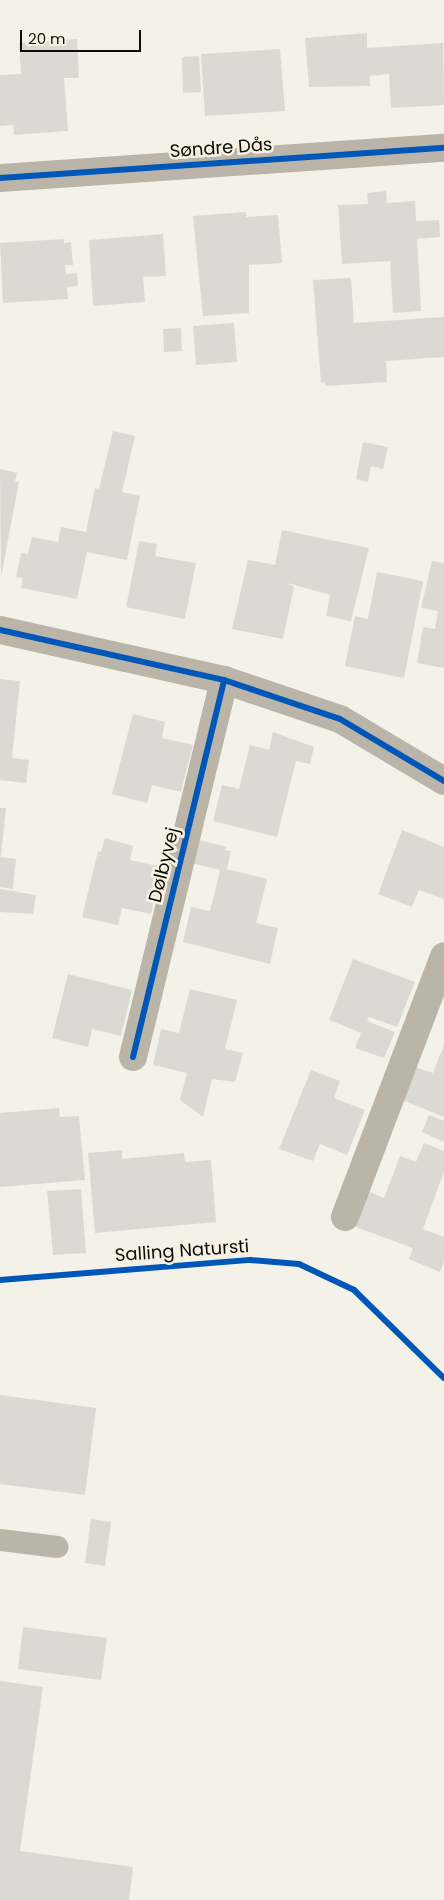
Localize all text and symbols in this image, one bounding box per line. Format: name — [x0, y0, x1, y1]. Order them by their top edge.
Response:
scale bar — [22, 20, 144, 52]
text: 20 m — [28, 28, 66, 49]
street label: Søndre Dås — [169, 134, 273, 162]
street label: Dølbyvej — [144, 825, 184, 905]
street label: Salling Natursti — [114, 1236, 250, 1266]

